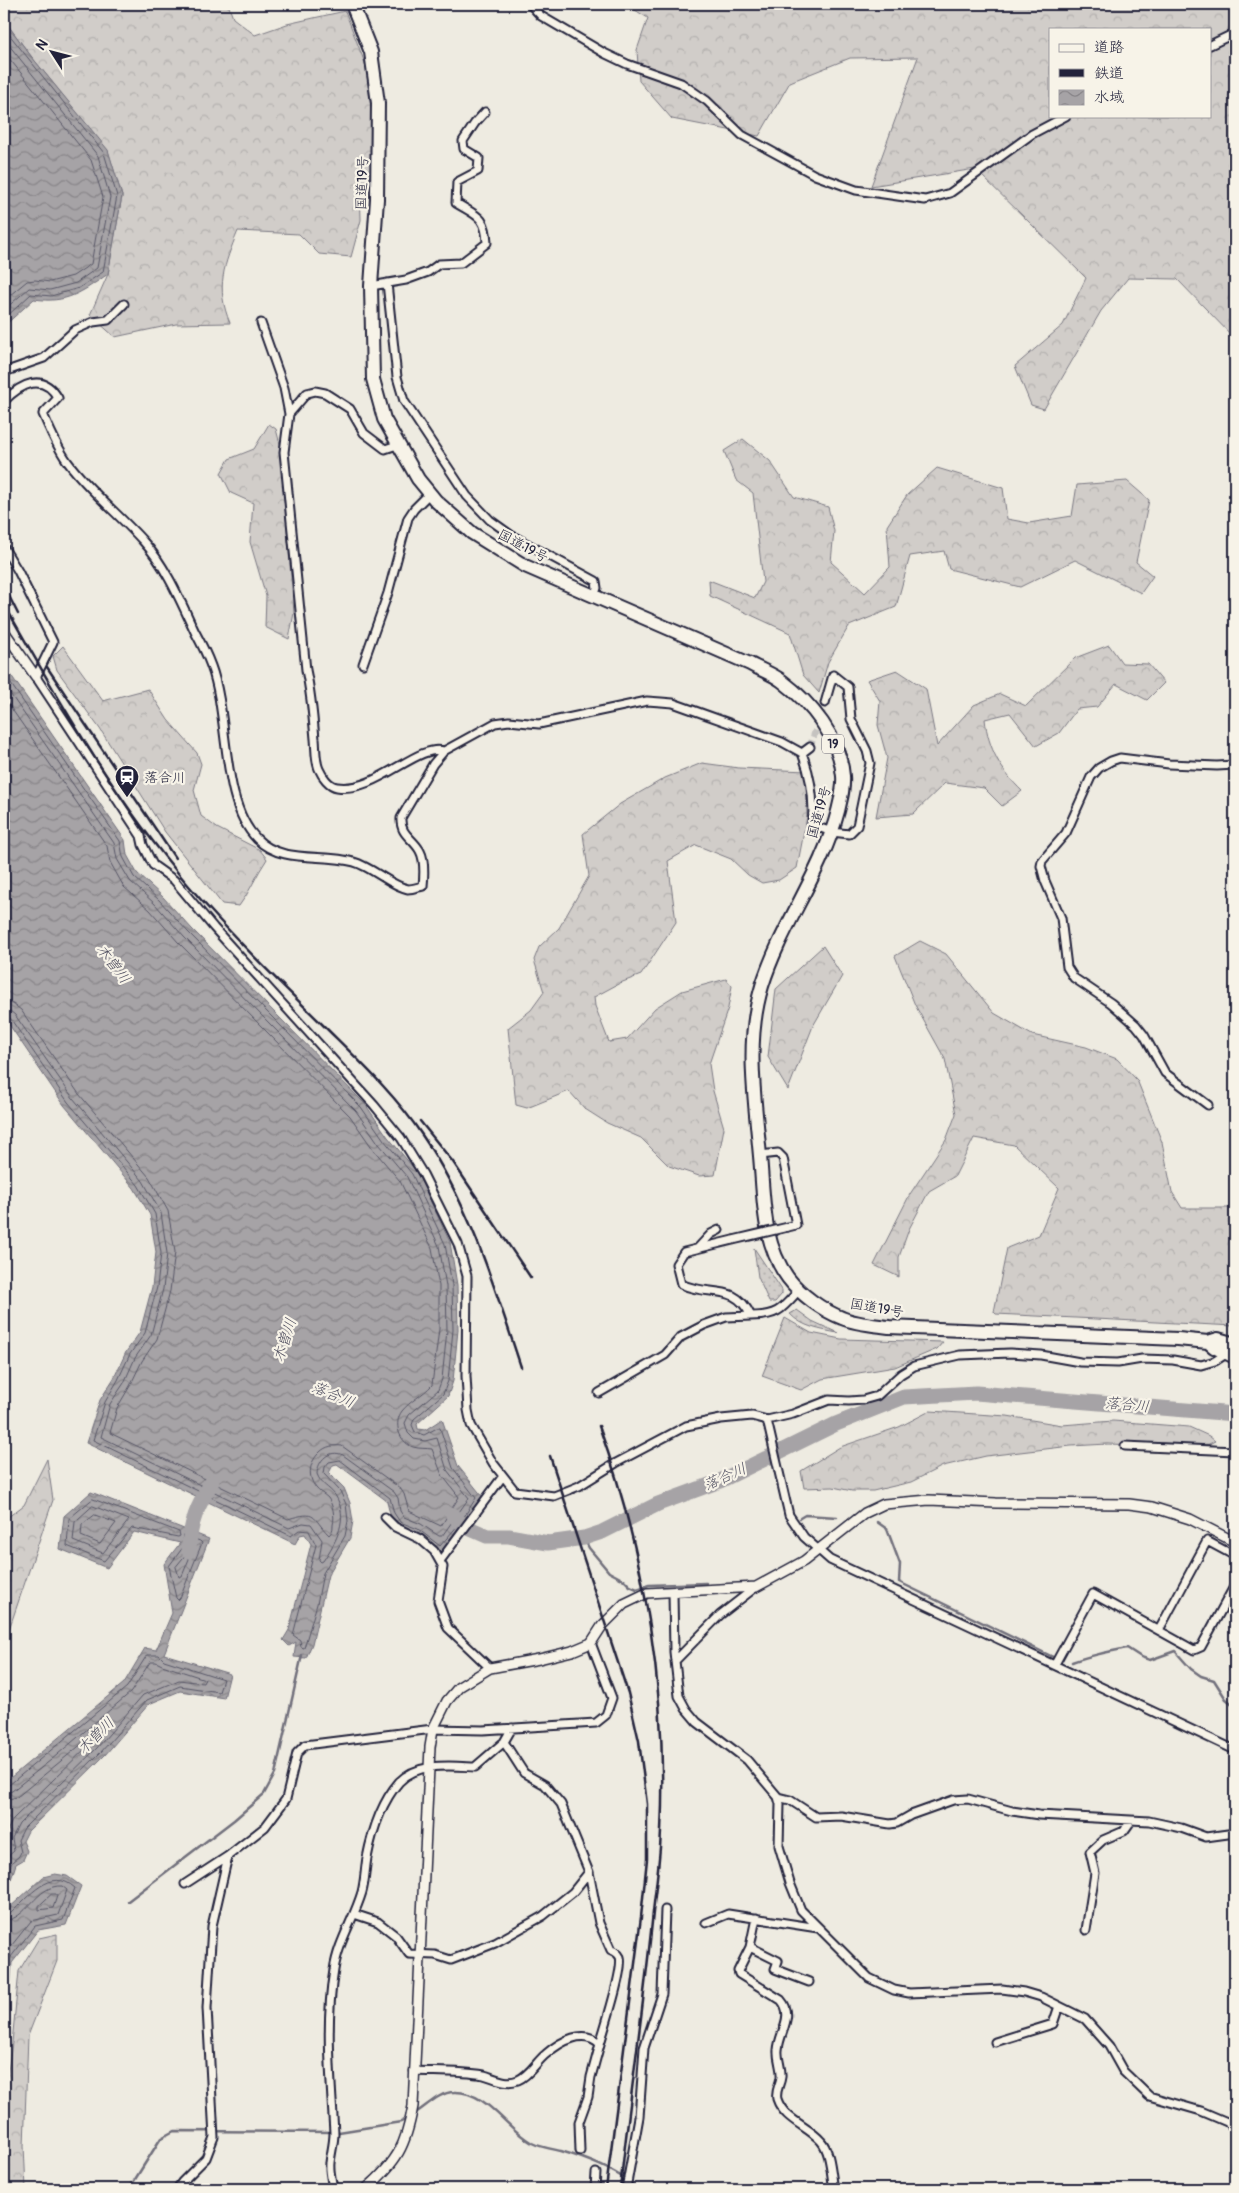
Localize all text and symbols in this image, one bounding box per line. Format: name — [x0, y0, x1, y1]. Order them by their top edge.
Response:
north arrow — [28, 28, 78, 78]
legend — [1049, 28, 1212, 118]
text: N — [32, 36, 52, 53]
text: 道路 — [1094, 38, 1124, 57]
text: 鉄道 — [1094, 64, 1124, 83]
text: 水域 — [1094, 88, 1124, 107]
street label: 国道19号 — [353, 155, 371, 211]
street label: 国道19号 — [495, 526, 551, 566]
road number: 19 — [822, 734, 844, 754]
station icon: 落合川 — [114, 764, 140, 798]
place label: 落合川 — [144, 769, 186, 786]
street label: 国道19号 — [803, 783, 835, 841]
water label: 木曽川 — [92, 940, 134, 988]
street label: 国道19号 — [849, 1295, 905, 1321]
water label: 木曽川 — [269, 1316, 301, 1364]
water label: 落合川 — [309, 1377, 357, 1413]
water label: 落合川 — [1104, 1394, 1150, 1416]
water label: 落合川 — [701, 1459, 749, 1495]
water label: 木曽川 — [73, 1713, 119, 1759]

